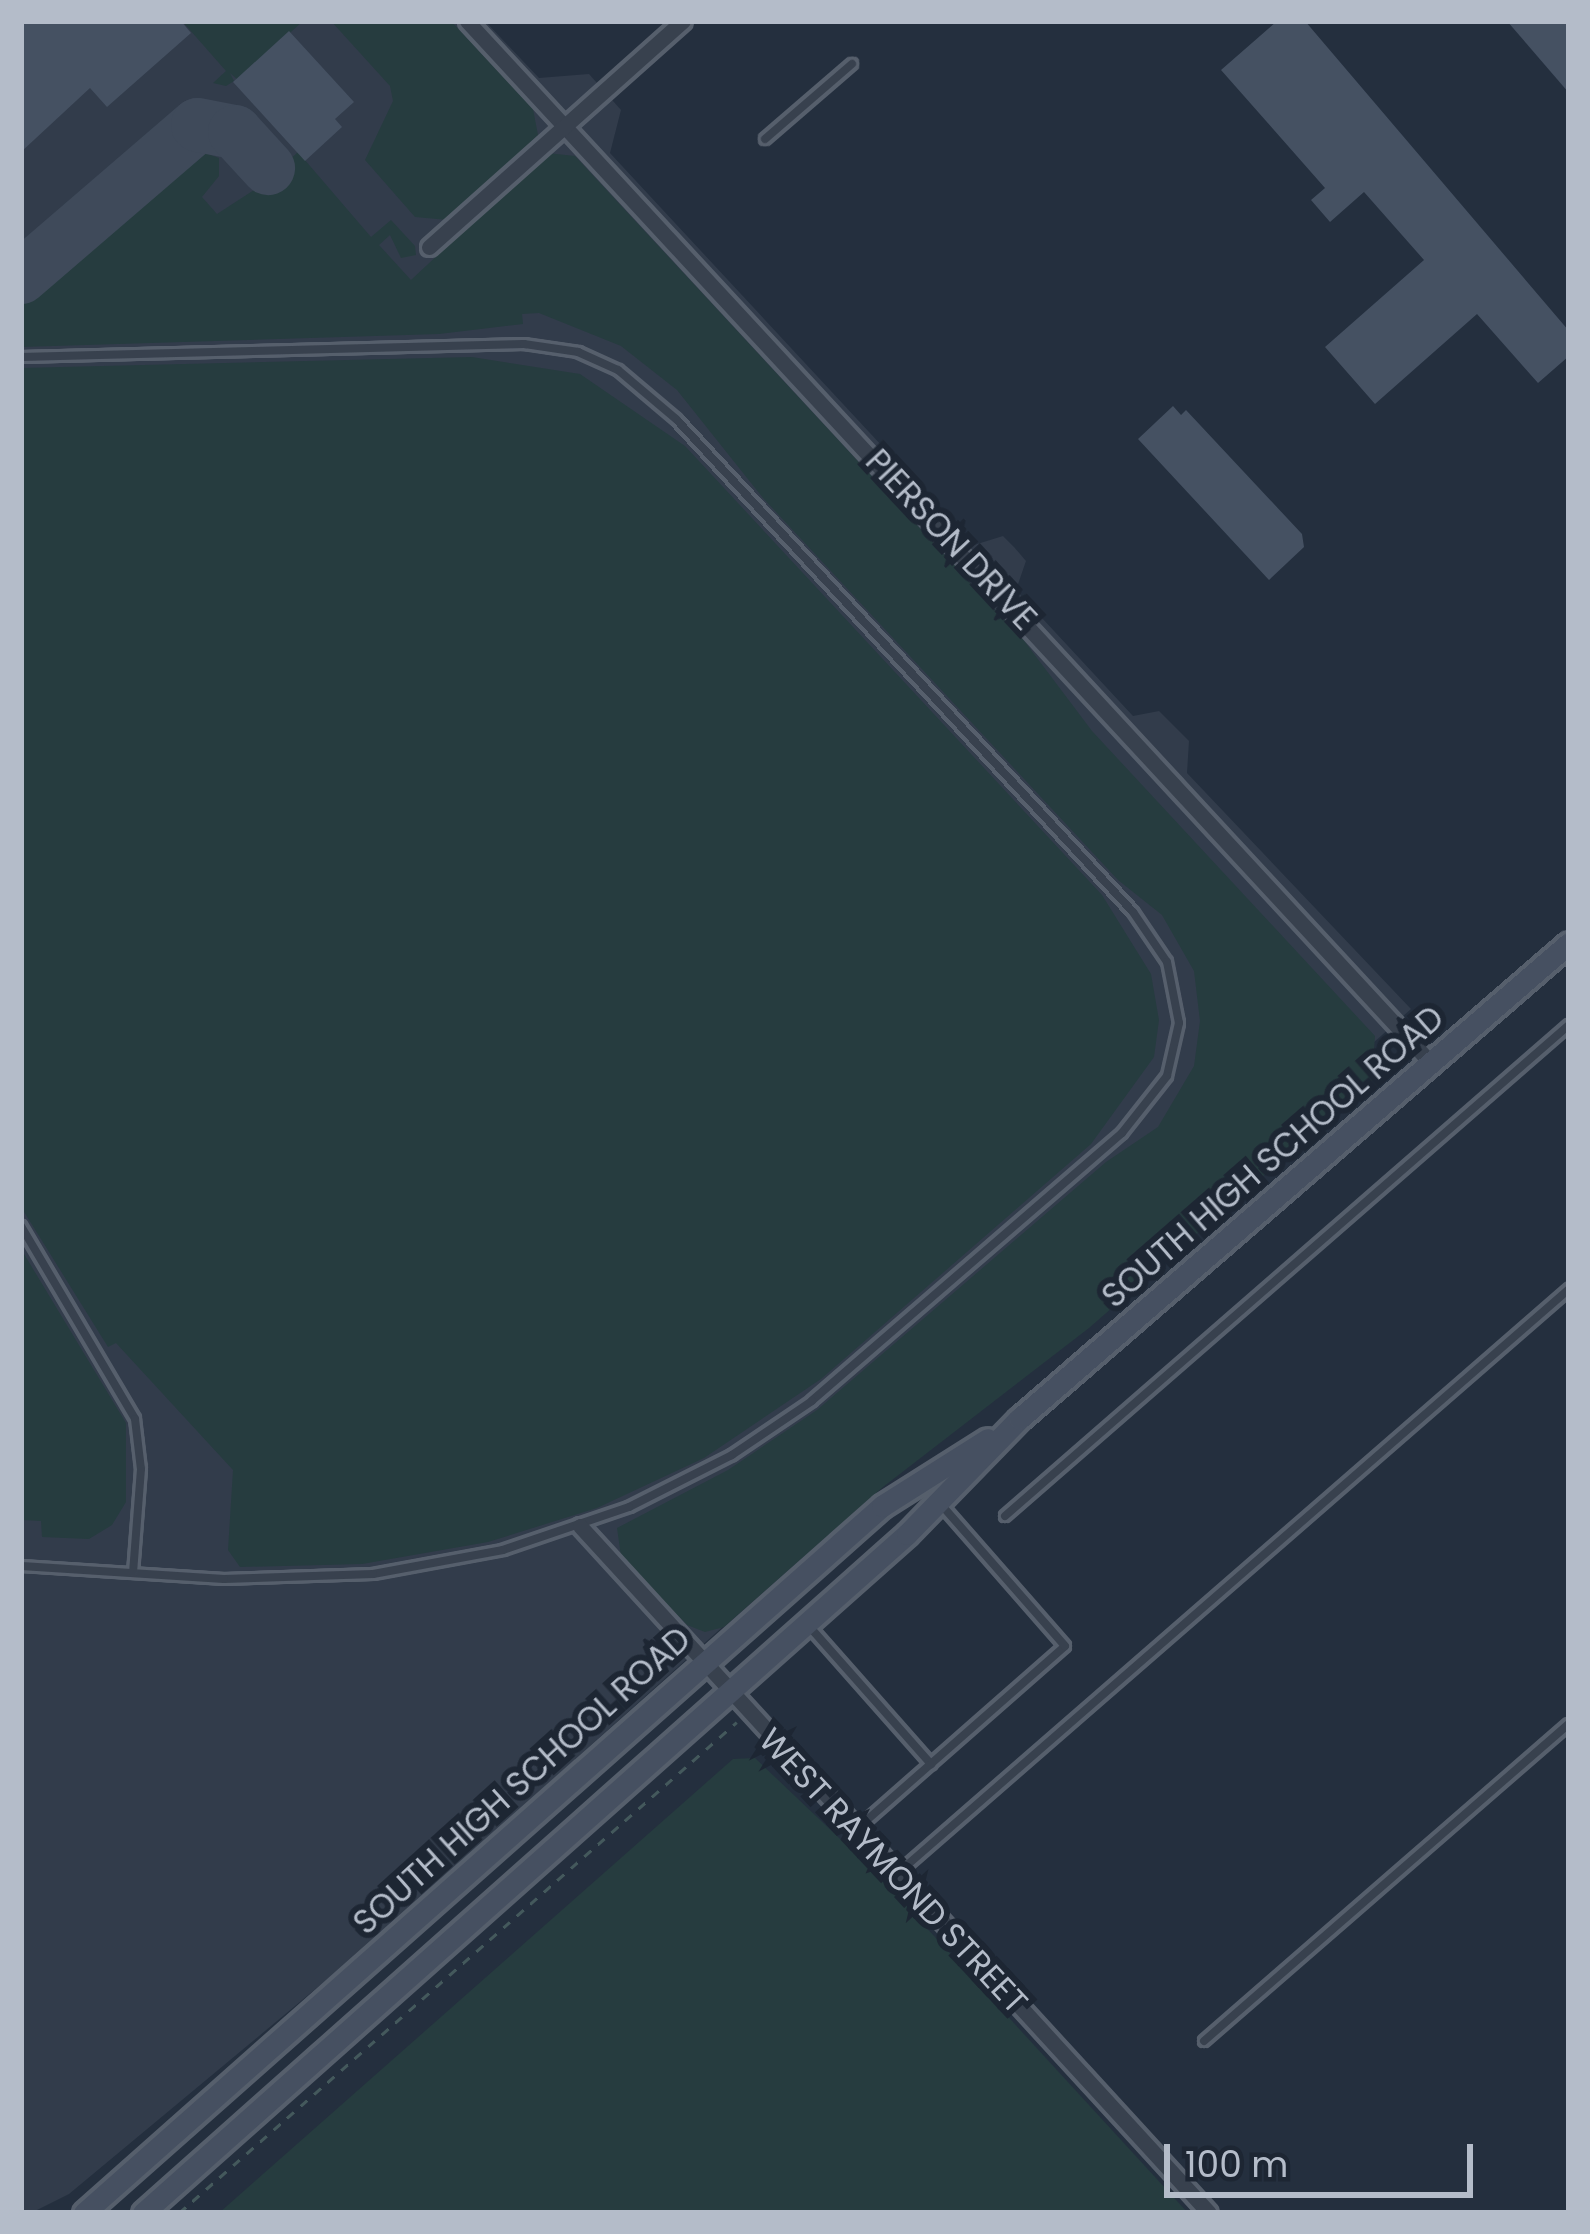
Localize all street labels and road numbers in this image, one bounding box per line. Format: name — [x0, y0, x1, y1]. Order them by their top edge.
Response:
street label: PIERSON DRIVE — [857, 442, 1045, 638]
street label: SOUTH HIGH SCHOOL ROAD — [1094, 998, 1452, 1316]
street label: SOUTH HIGH SCHOOL ROAD — [345, 1619, 699, 1943]
street label: WEST RAYMOND STREET — [750, 1720, 1036, 2022]

